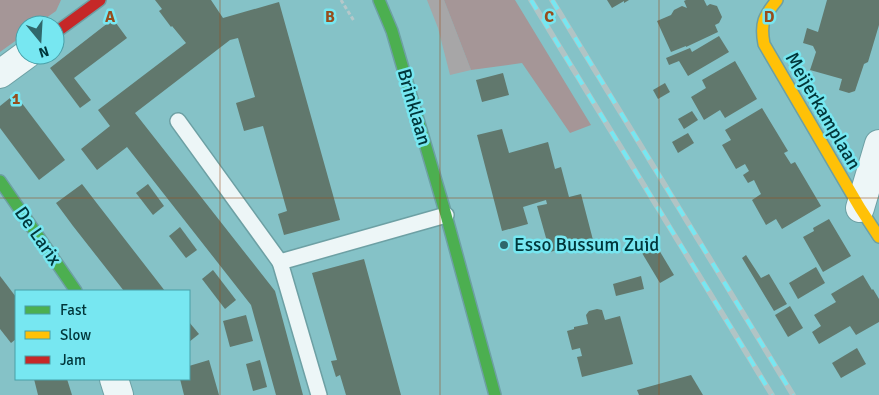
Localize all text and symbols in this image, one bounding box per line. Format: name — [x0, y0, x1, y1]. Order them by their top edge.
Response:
text: A — [105, 7, 116, 27]
text: B — [325, 7, 335, 27]
text: C — [544, 7, 554, 27]
text: D — [764, 7, 775, 27]
north arrow — [15, 15, 65, 65]
text: N — [37, 42, 51, 61]
street label: Meijerkamplaan — [780, 48, 866, 174]
street label: Brinklaan — [392, 66, 436, 148]
text: 1 — [12, 89, 21, 109]
street label: De Larix — [9, 202, 67, 270]
place label: Esso Bussum Zuid — [514, 233, 659, 257]
marker: Esso Bussum Zuid — [498, 239, 510, 251]
legend — [15, 290, 190, 380]
text: Fast — [60, 301, 87, 319]
text: Slow — [60, 326, 91, 344]
text: Jam — [60, 351, 86, 369]

